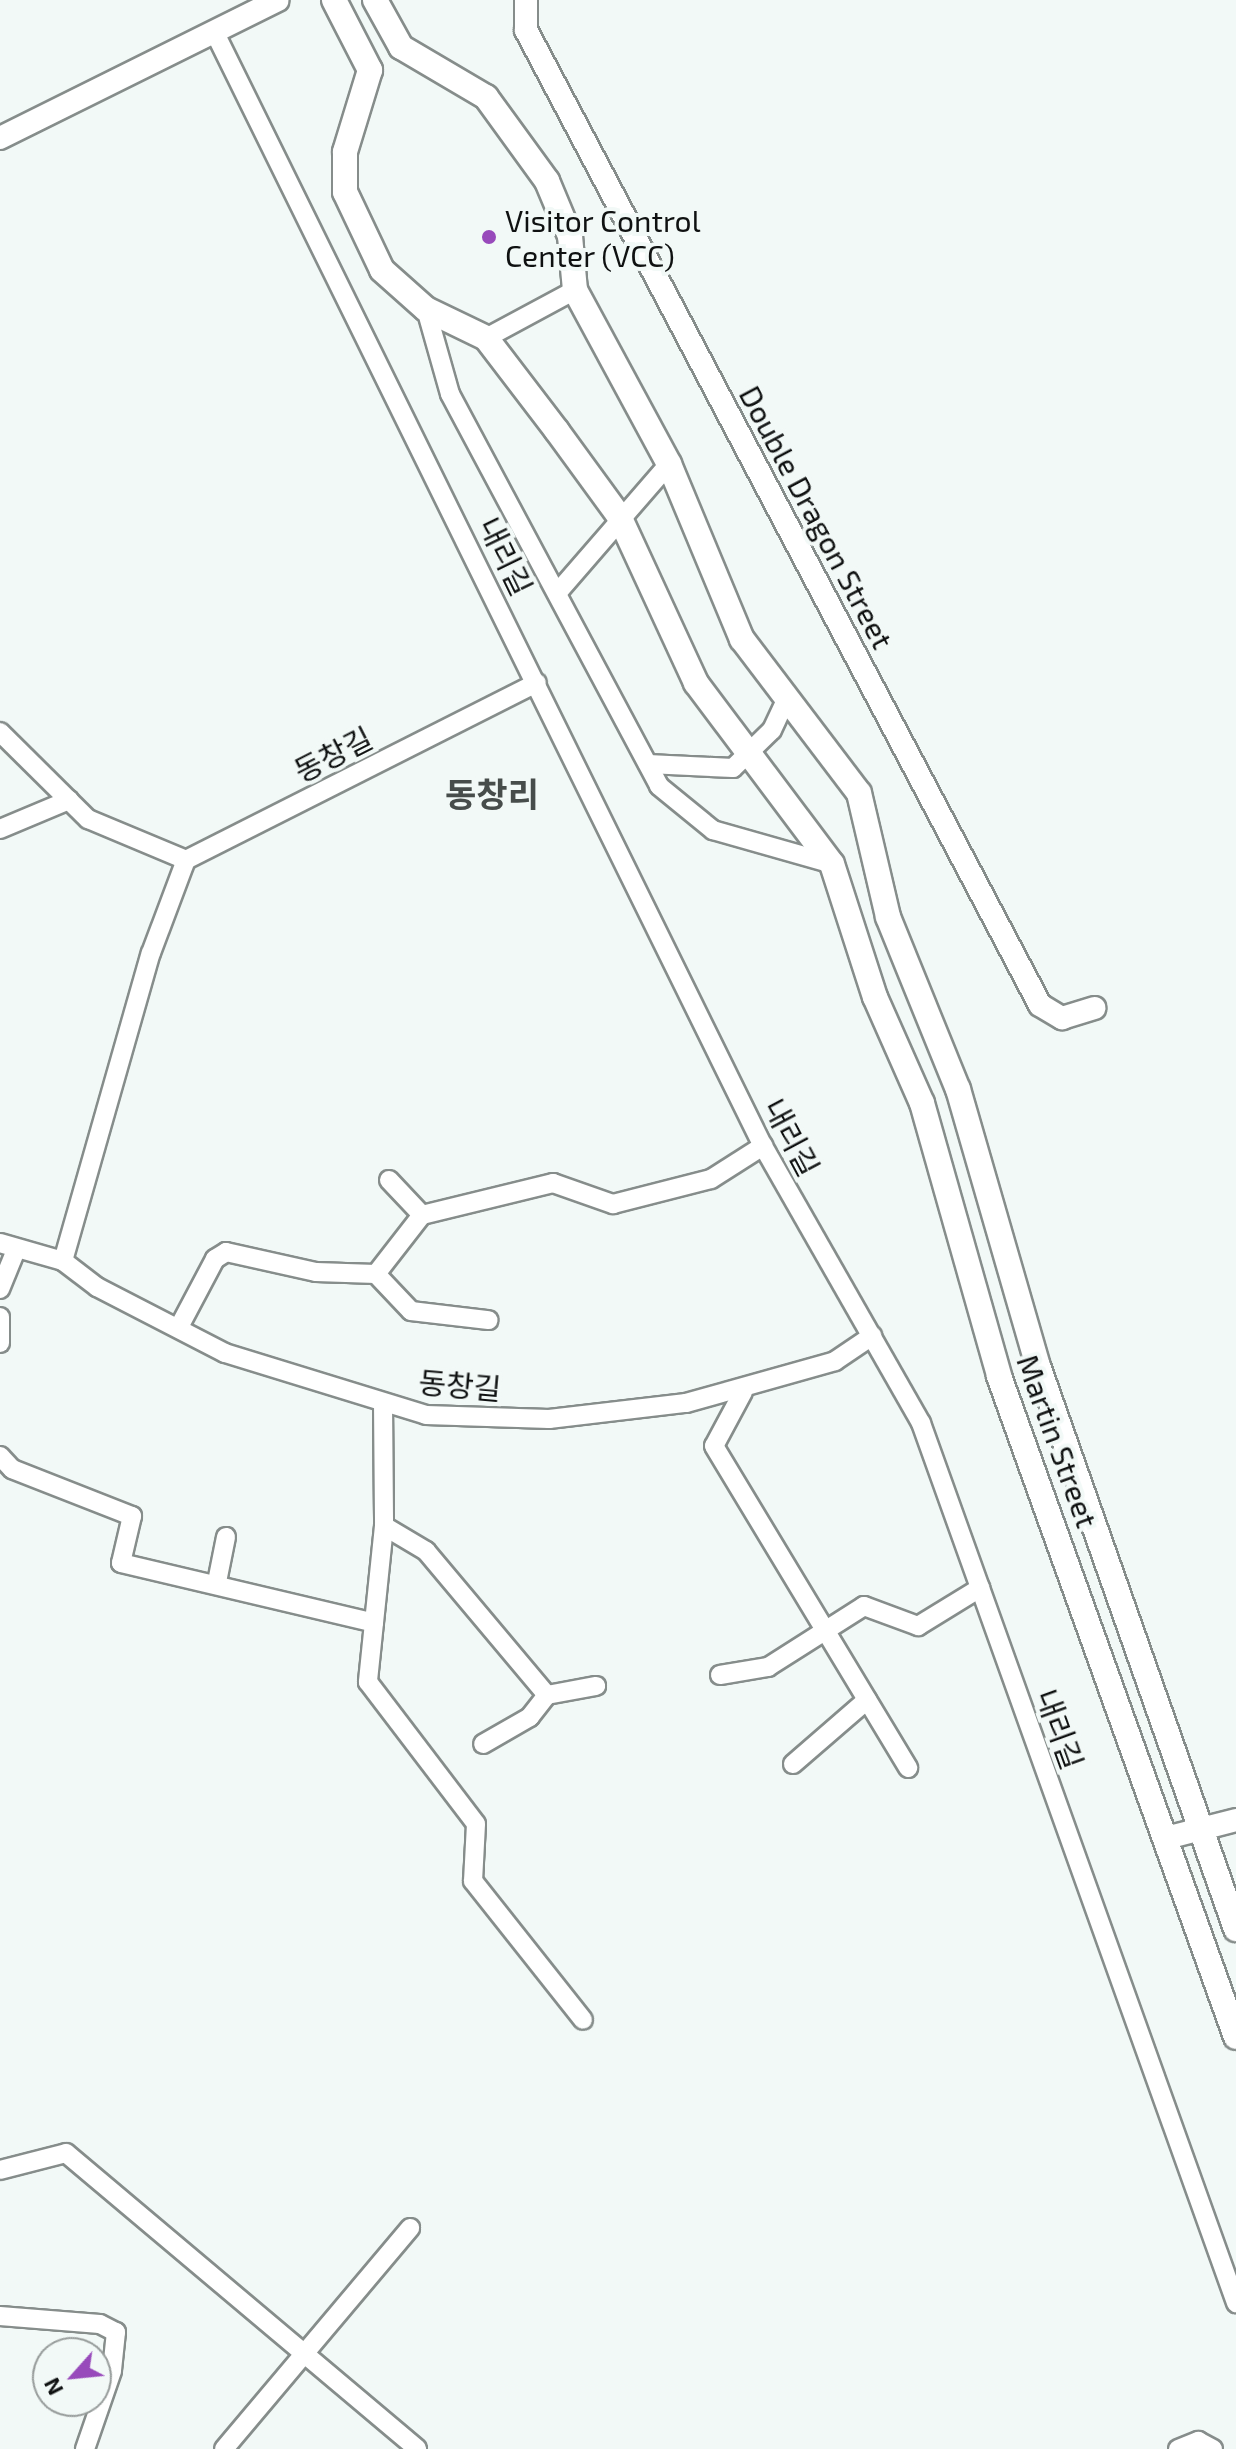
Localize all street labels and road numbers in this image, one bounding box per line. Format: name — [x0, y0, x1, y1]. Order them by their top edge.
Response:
street label: Double Dragon Street — [732, 379, 902, 655]
street label: 내리길 — [472, 511, 540, 601]
street label: 동창길 — [288, 719, 378, 789]
street label: 내리길 — [757, 1092, 827, 1182]
street label: Martin Street — [1010, 1350, 1106, 1532]
street label: 동창길 — [417, 1363, 503, 1407]
street label: 내리길 — [1029, 1684, 1091, 1774]

